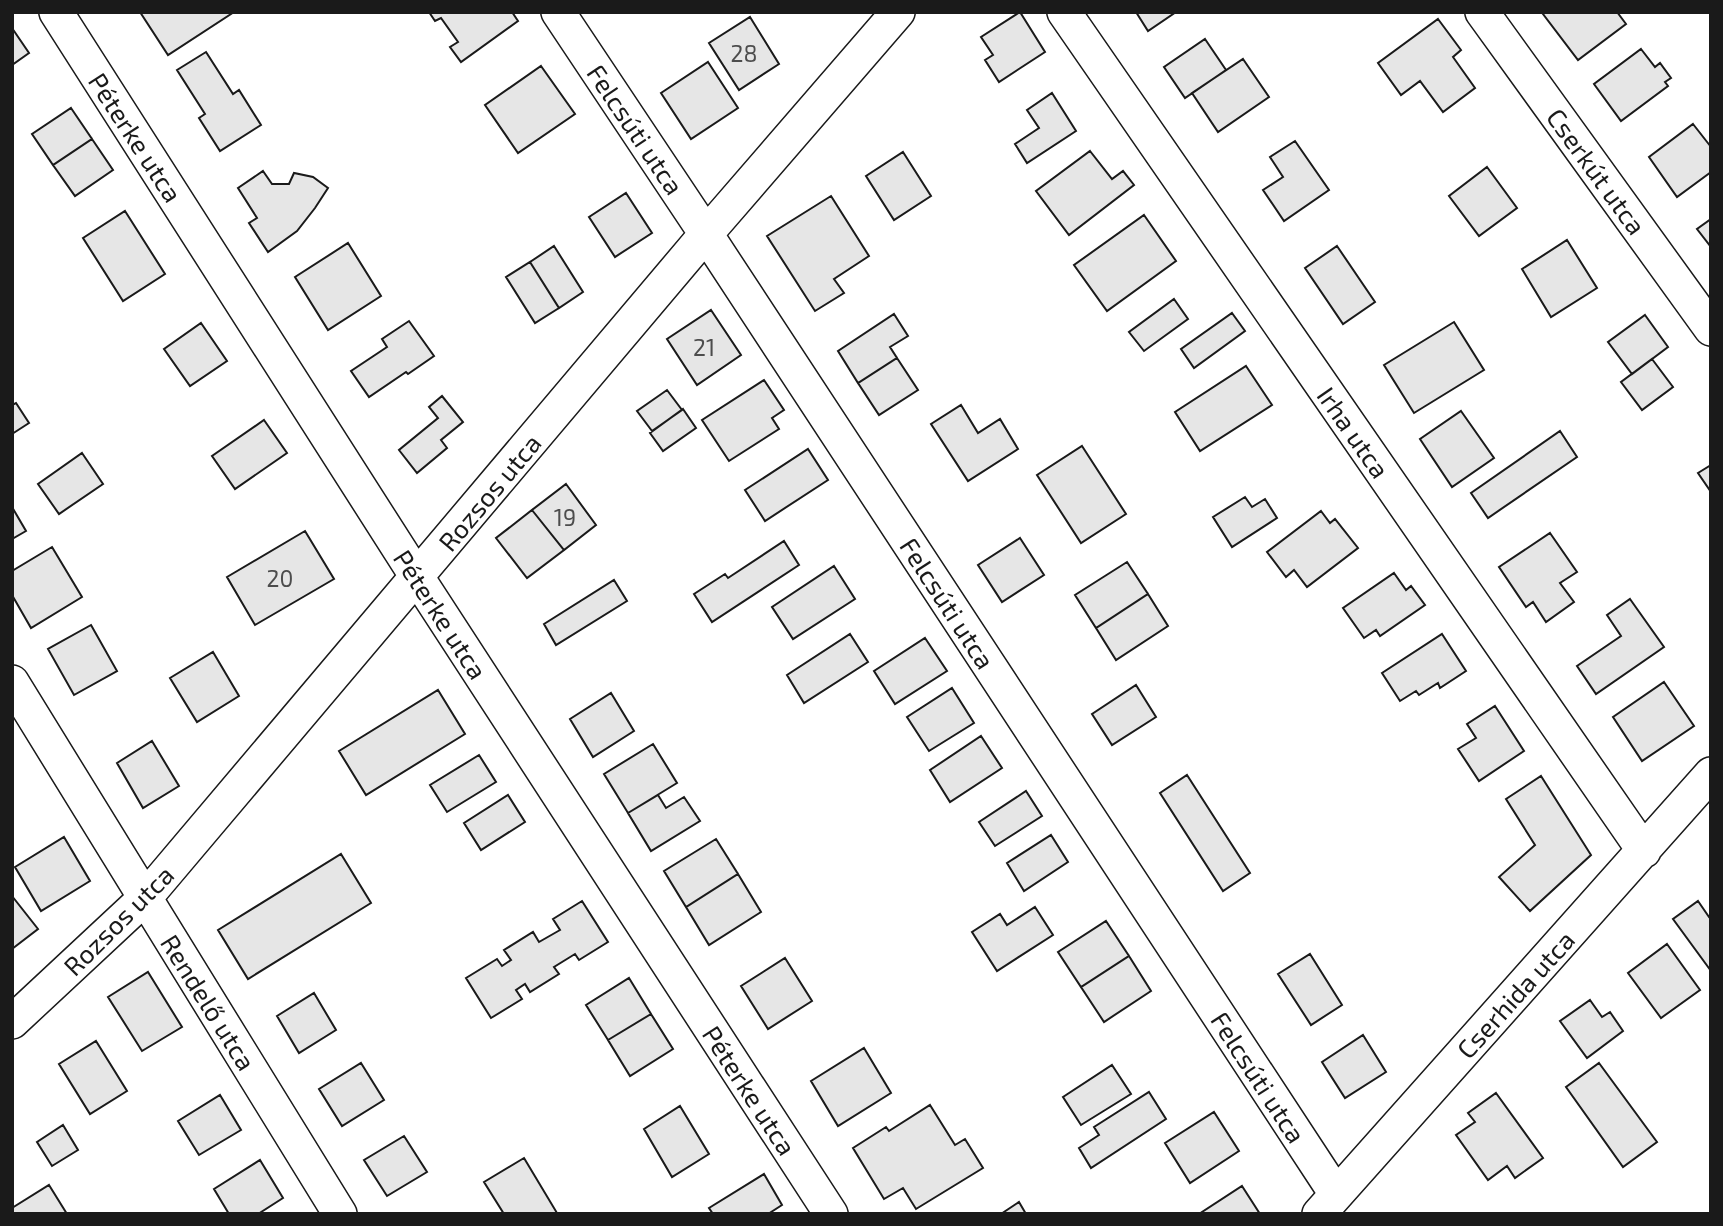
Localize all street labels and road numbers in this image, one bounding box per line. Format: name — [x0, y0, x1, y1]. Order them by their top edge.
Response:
street label: Felcsúti utca — [581, 58, 691, 200]
street label: Péterke utca — [83, 67, 189, 207]
street label: Cserkút utca — [1541, 102, 1653, 240]
street label: Irha utca — [1311, 380, 1397, 484]
street label: Rozsos utca — [431, 427, 547, 557]
street label: Felcsúti utca — [894, 532, 1002, 674]
street label: Péterke utca — [388, 544, 494, 684]
street label: Rozsos utca — [57, 859, 179, 981]
street label: Cserhida utca — [1450, 924, 1580, 1064]
street label: Rendelő utca — [155, 929, 263, 1075]
street label: Felcsúti utca — [1205, 1006, 1313, 1148]
street label: Péterke utca — [697, 1020, 803, 1160]

